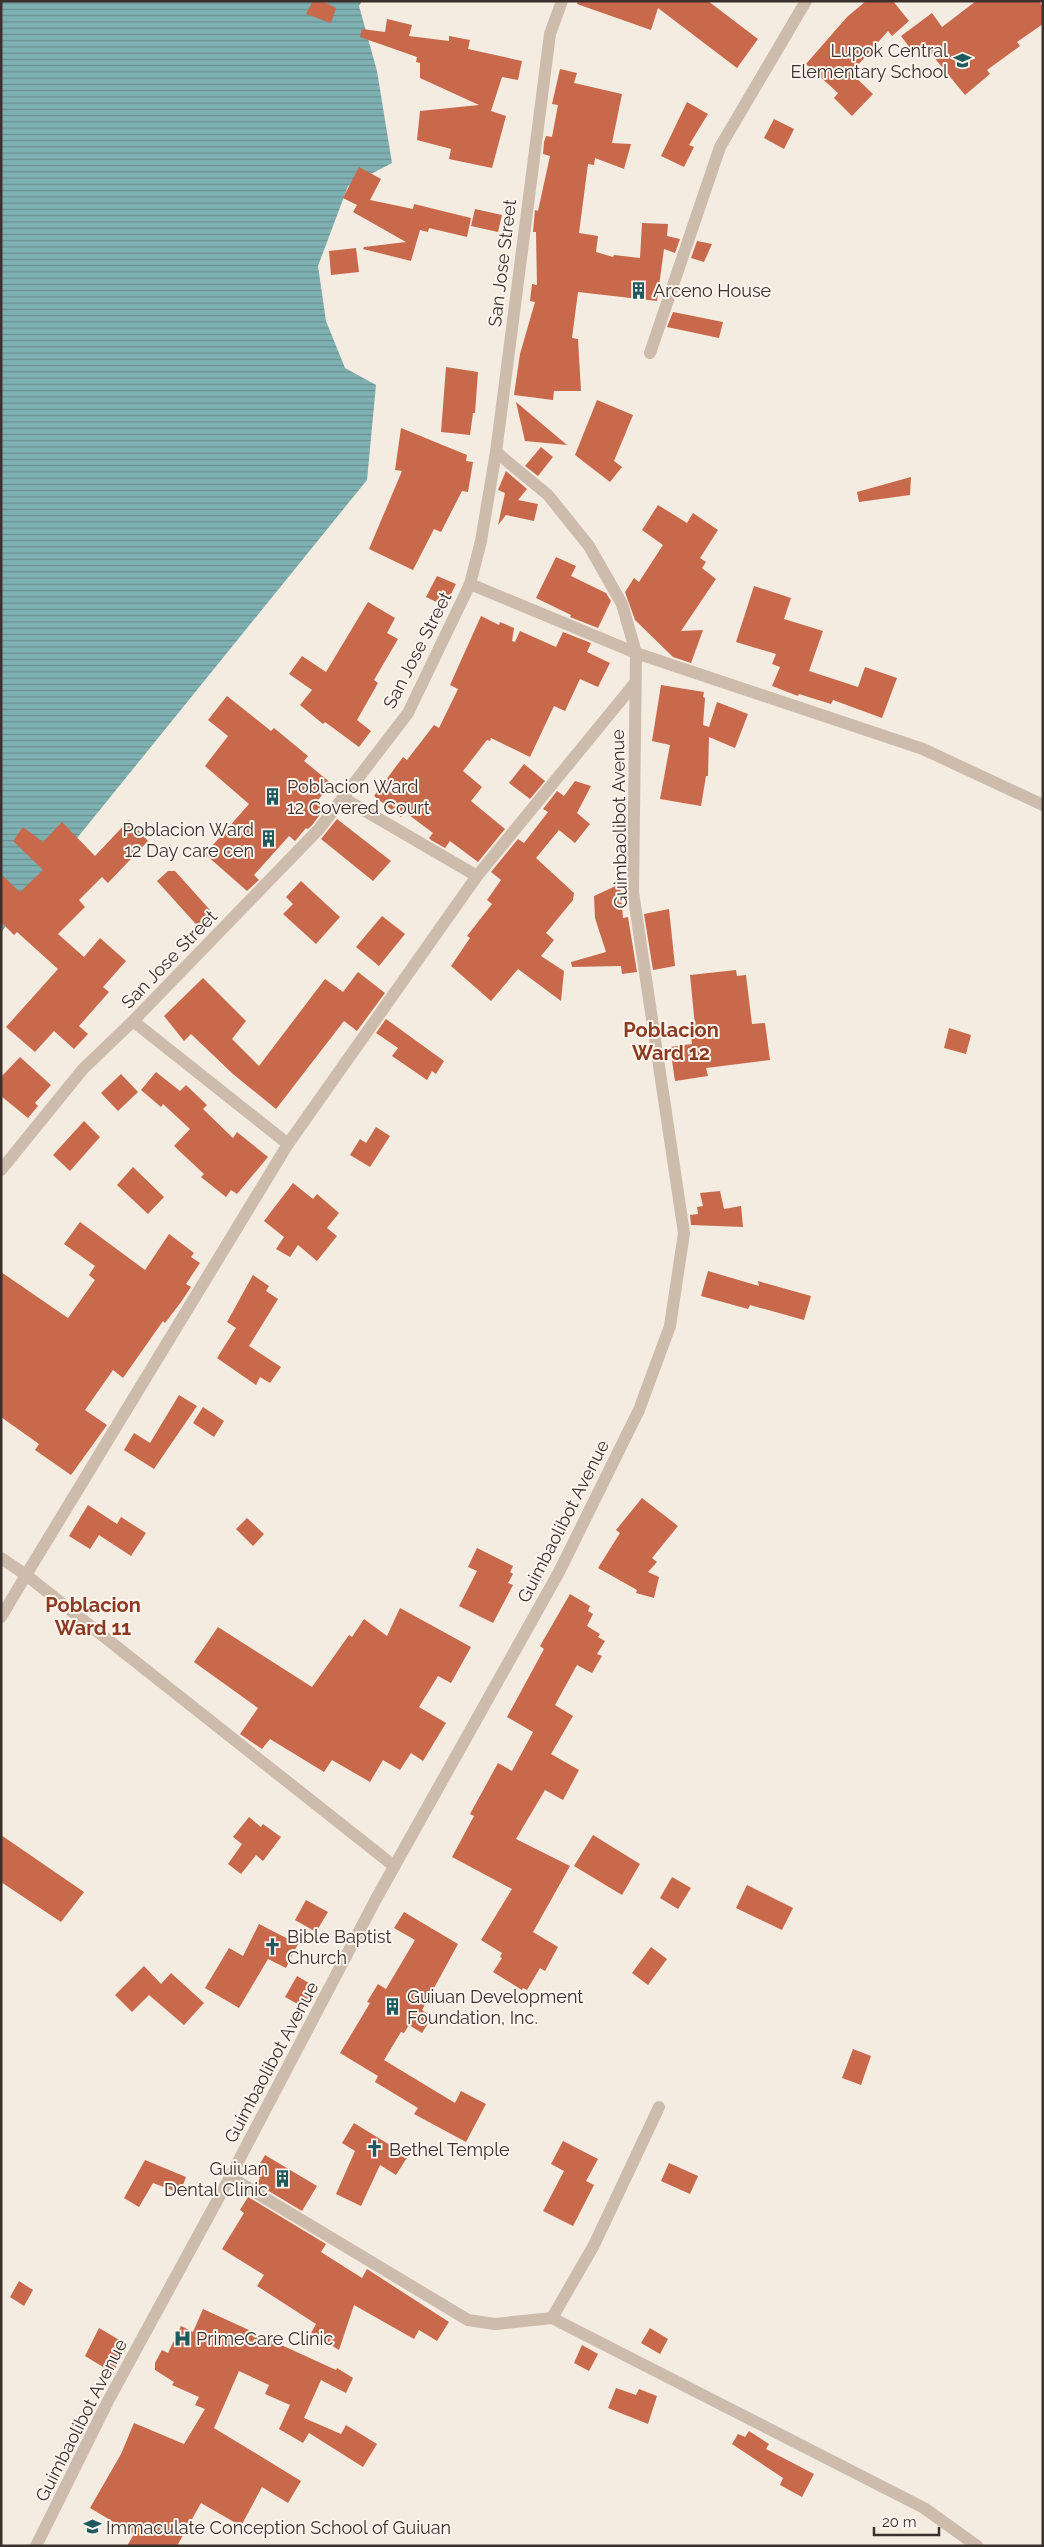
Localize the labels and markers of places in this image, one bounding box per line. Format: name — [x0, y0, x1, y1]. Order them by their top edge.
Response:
place label: Lupok Central Elementary School — [790, 40, 948, 82]
school or university icon: Lupok Central Elementary School — [952, 50, 972, 70]
building icon: Arceno House — [629, 280, 649, 300]
place label: Arceno House — [653, 280, 772, 301]
place label: Poblacion Ward 12 Covered Court — [287, 776, 430, 818]
building icon: Poblacion Ward 12 Covered Court — [263, 786, 283, 806]
place label: Poblacion Ward 12 Day care cen — [123, 819, 254, 861]
building icon: Poblacion Ward 12 Day care cen — [258, 829, 278, 849]
place label: Bible Baptist Church — [287, 1926, 392, 1968]
church icon: Bible Baptist Church — [263, 1936, 283, 1956]
place label: Guiuan Development Foundation, Inc. — [407, 1986, 583, 2028]
building icon: Guiuan Development Foundation, Inc. — [383, 1996, 403, 2016]
church icon: Bethel Temple — [365, 2139, 385, 2159]
place label: Bethel Temple — [389, 2139, 510, 2160]
place label: Guiuan Dental Clinic — [164, 2158, 268, 2200]
building icon: Guiuan Dental Clinic — [272, 2168, 292, 2188]
hospital icon: PrimeCare Clinic — [172, 2328, 192, 2348]
place label: PrimeCare Clinic — [196, 2328, 333, 2349]
school or university icon: Immaculate Conception School of Guiuan — [82, 2517, 102, 2537]
place label: Immaculate Conception School of Guiuan — [106, 2517, 451, 2538]

